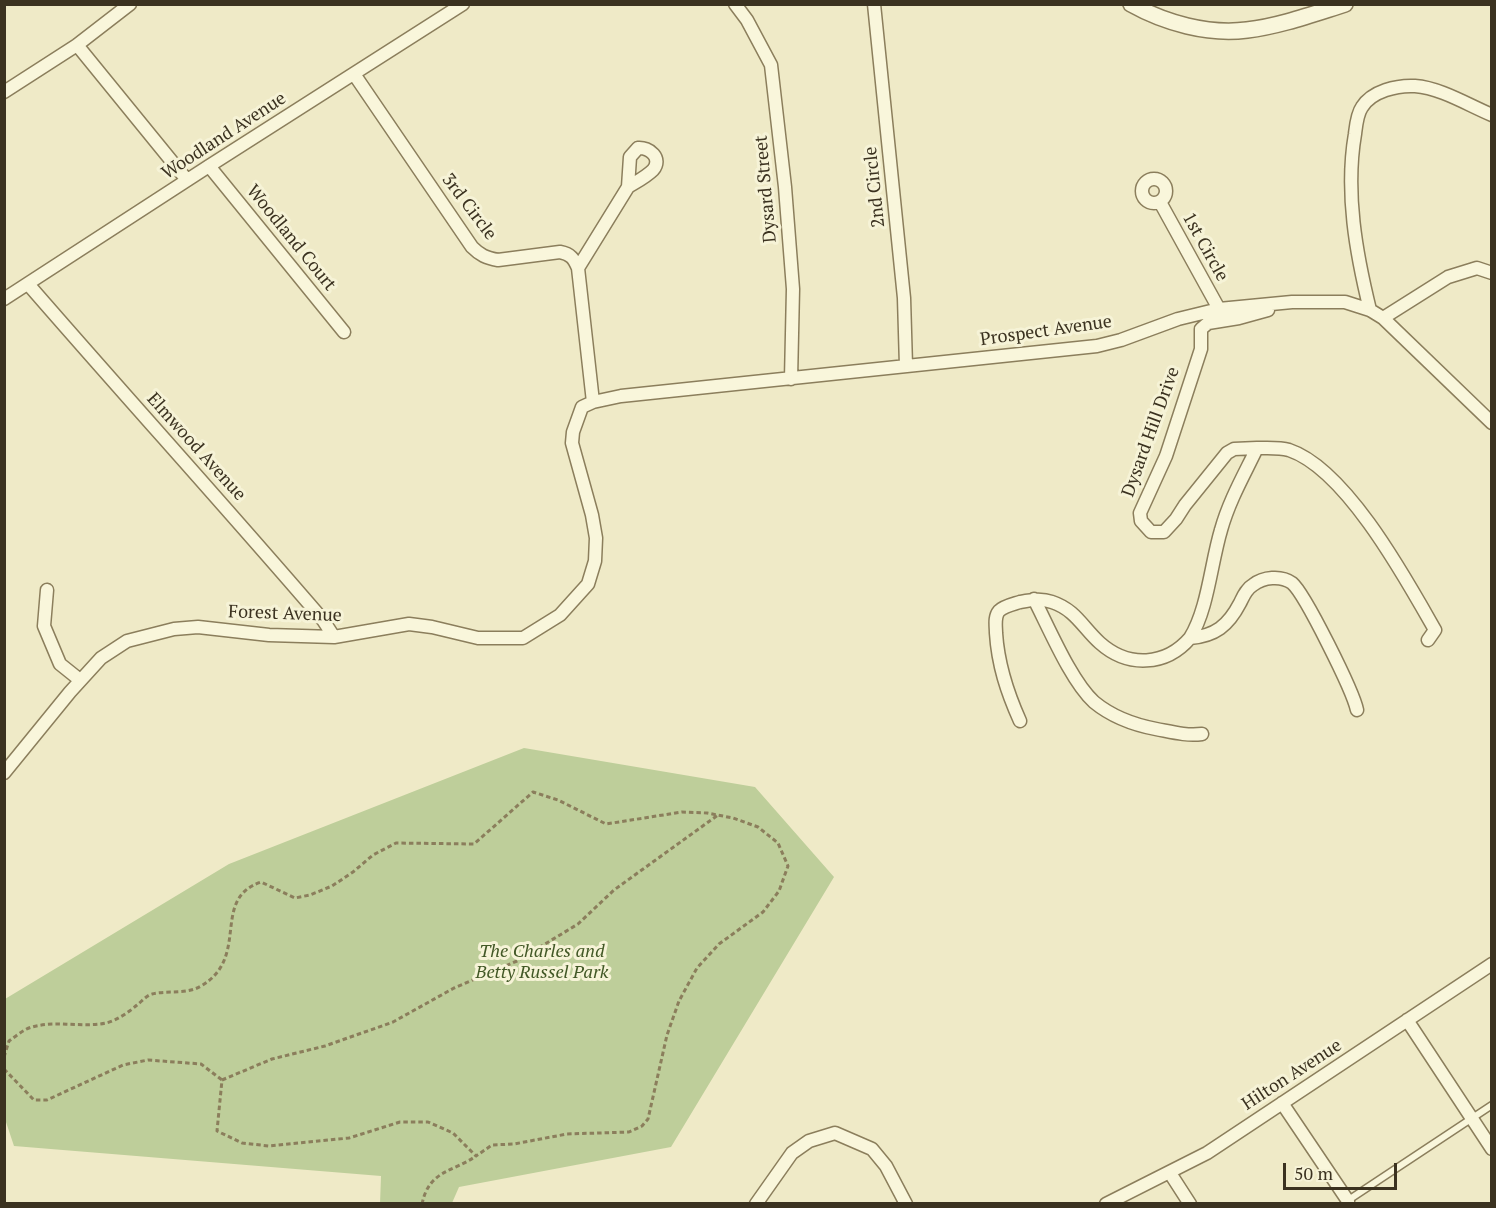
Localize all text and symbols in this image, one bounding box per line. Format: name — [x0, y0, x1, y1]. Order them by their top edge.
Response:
street label: Woodland Avenue — [158, 88, 290, 184]
street label: Dysard Street — [751, 134, 781, 244]
street label: 2nd Circle — [860, 145, 890, 229]
street label: 3rd Circle — [437, 169, 501, 245]
street label: Woodland Court — [242, 181, 340, 295]
street label: 1st Circle — [1177, 209, 1233, 285]
street label: Prospect Avenue — [979, 311, 1113, 351]
street label: Dysard Hill Drive — [1117, 364, 1185, 500]
street label: Elmwood Avenue — [142, 389, 250, 505]
street label: Forest Avenue — [228, 601, 342, 627]
park label: The Charles and Betty Russel Park — [476, 941, 608, 984]
street label: Hilton Avenue — [1238, 1035, 1346, 1115]
scale bar — [1286, 1151, 1400, 1189]
text: 50 m — [1294, 1161, 1333, 1185]

